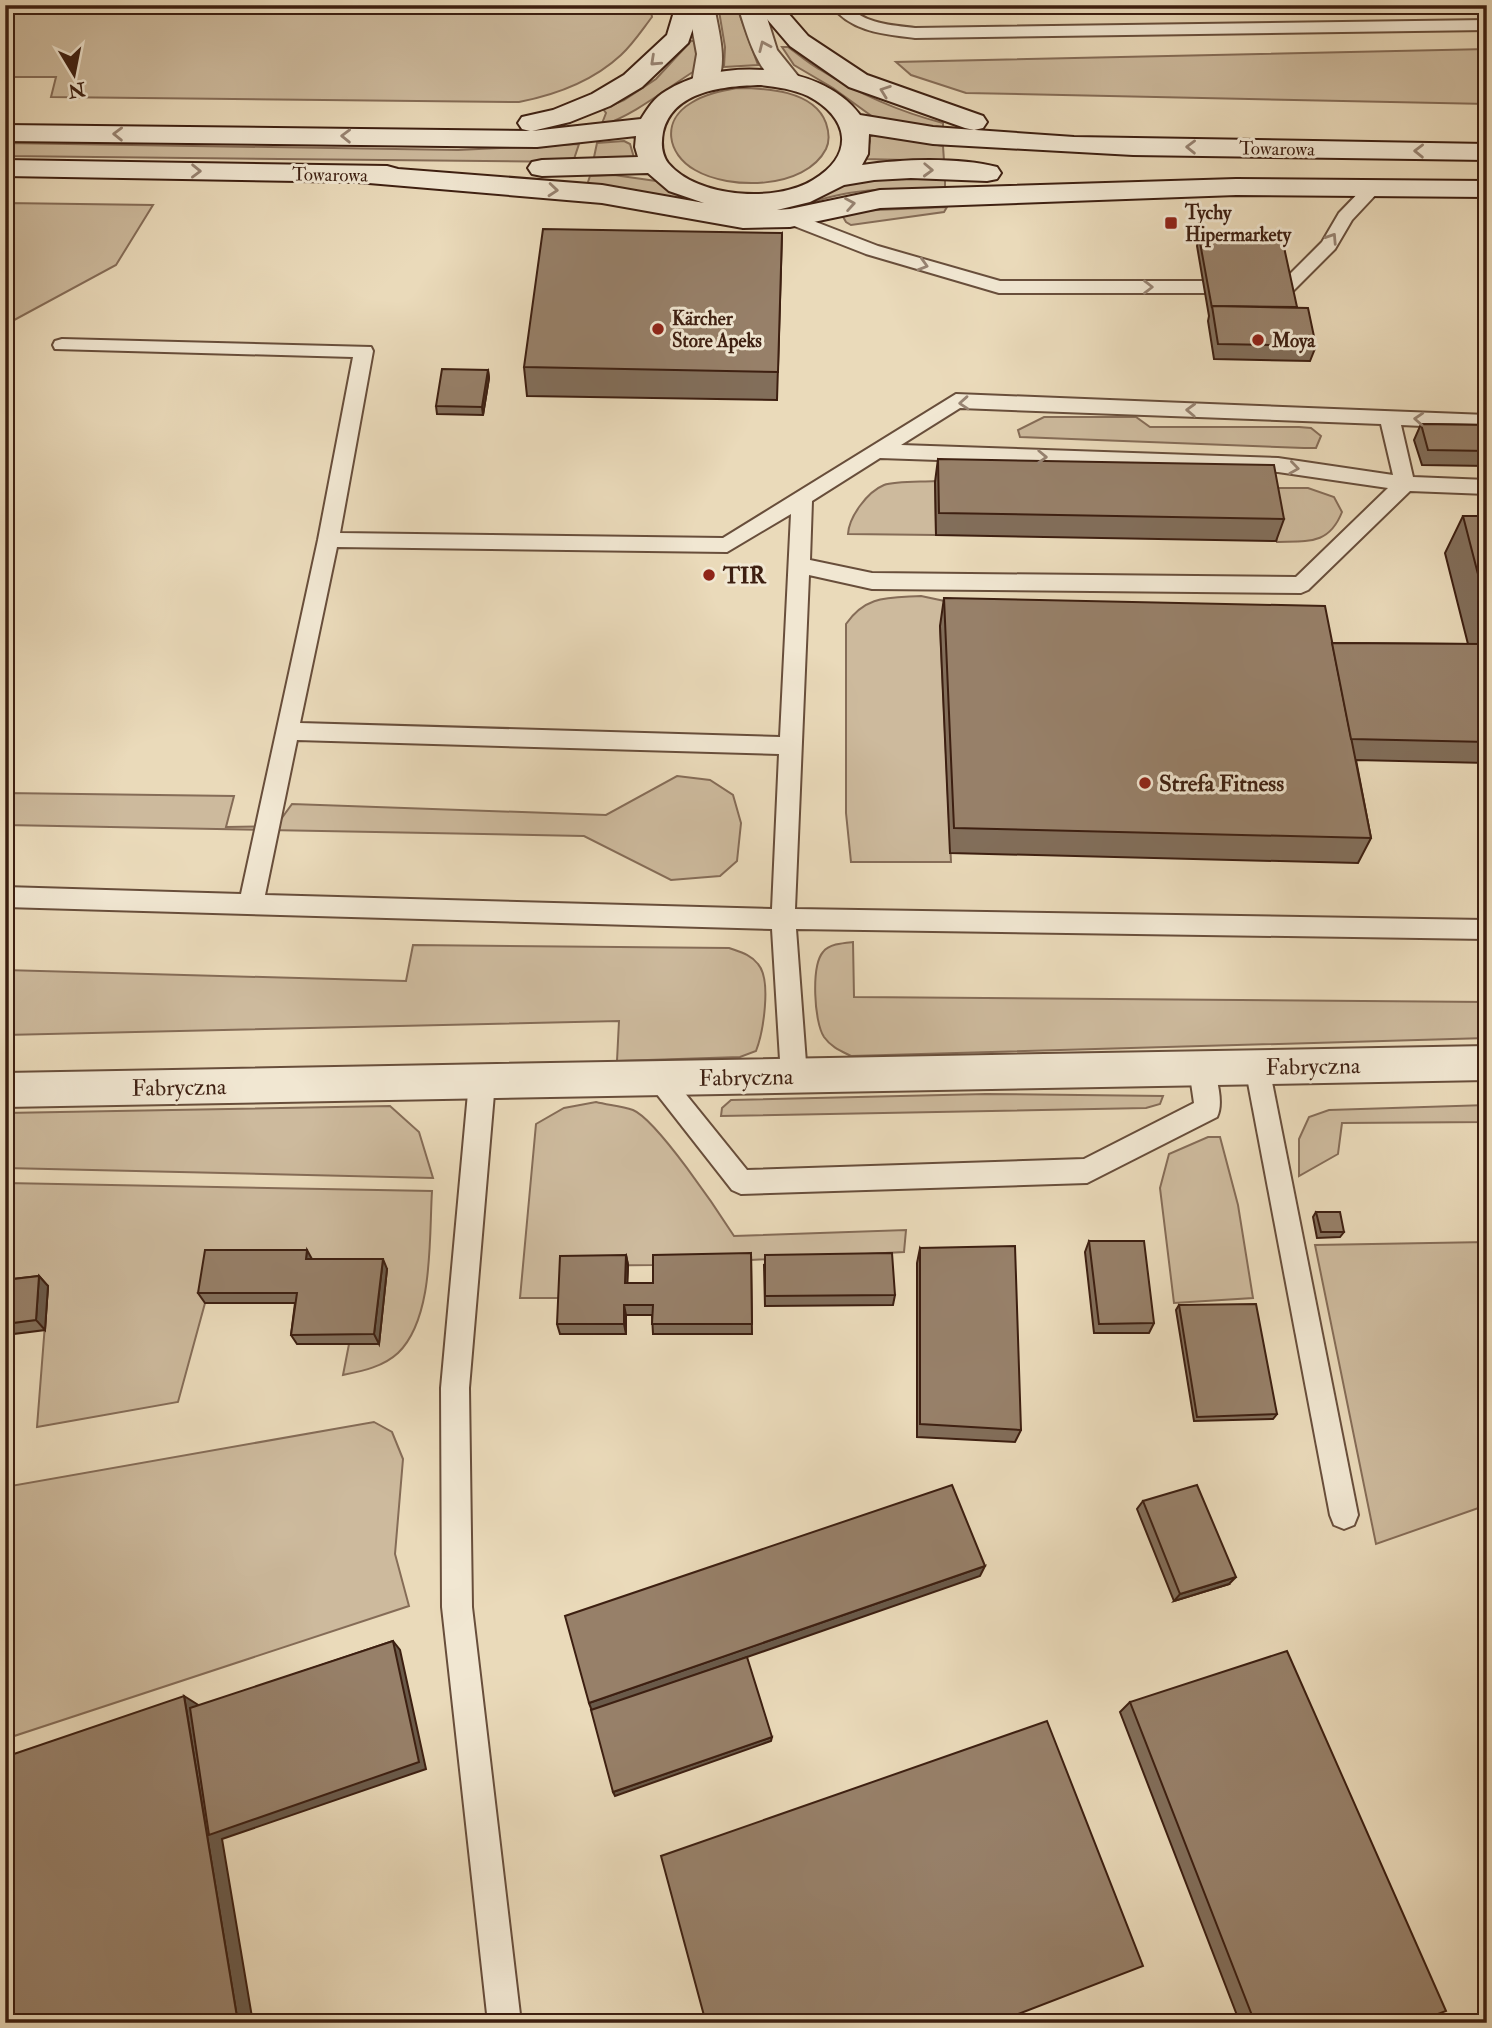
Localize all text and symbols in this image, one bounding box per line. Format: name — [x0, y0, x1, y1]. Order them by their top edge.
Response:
north arrow — [38, 38, 108, 108]
one-way arrow — [759, 41, 773, 53]
one-way arrow — [650, 53, 663, 66]
text: N — [65, 76, 88, 103]
one-way arrow — [879, 85, 891, 99]
one-way arrow — [113, 126, 123, 142]
one-way arrow — [340, 128, 351, 144]
street label: Towarowa — [1239, 136, 1315, 162]
one-way arrow — [1185, 139, 1196, 155]
one-way arrow — [1413, 143, 1424, 158]
street label: Towarowa — [292, 162, 368, 188]
one-way arrow — [923, 163, 934, 178]
one-way arrow — [191, 164, 202, 179]
one-way arrow — [548, 182, 559, 197]
one-way arrow — [844, 197, 856, 212]
place label: Tychy Hipermarkety — [1184, 201, 1292, 248]
marker: Tychy Hipermarkety — [1163, 215, 1179, 231]
one-way arrow — [1324, 233, 1337, 246]
one-way arrow — [917, 257, 929, 272]
one-way arrow — [1143, 279, 1154, 295]
place label: Kärcher Store Apeks — [672, 307, 762, 354]
marker: Kärcher Store Apeks — [650, 321, 666, 337]
place label: Moya — [1271, 329, 1316, 354]
marker: Moya — [1250, 332, 1266, 348]
one-way arrow — [958, 395, 969, 410]
one-way arrow — [1185, 403, 1196, 418]
one-way arrow — [1413, 412, 1424, 427]
one-way arrow — [1037, 450, 1048, 465]
one-way arrow — [1288, 460, 1300, 475]
place label: TIR — [722, 561, 767, 590]
marker: TIR — [701, 567, 717, 583]
place label: Strefa Fitness — [1159, 769, 1284, 798]
marker: Strefa Fitness — [1137, 775, 1153, 791]
street label: Fabryczna — [1265, 1051, 1361, 1082]
street label: Fabryczna — [698, 1062, 794, 1093]
street label: Fabryczna — [131, 1072, 227, 1103]

